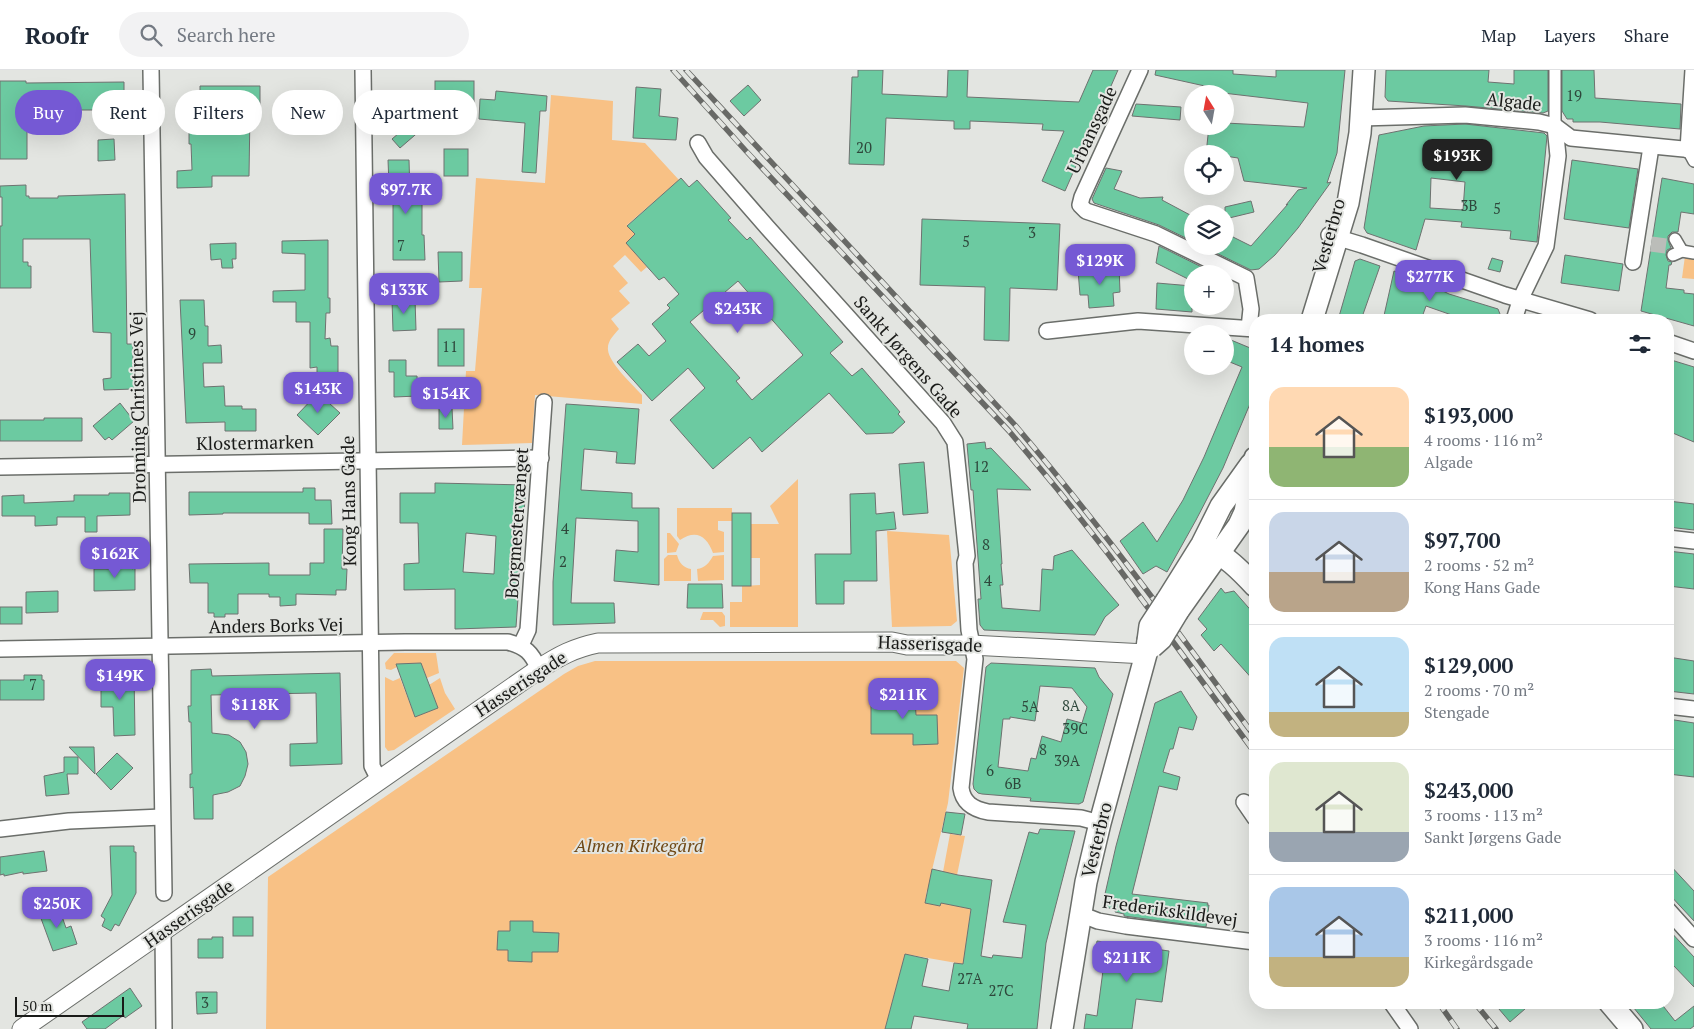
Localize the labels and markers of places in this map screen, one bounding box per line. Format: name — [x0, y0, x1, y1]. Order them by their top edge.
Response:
pin: $193K — [1422, 138, 1492, 181]
pin: $97.7K — [365, 172, 447, 215]
pin: $129K — [1065, 244, 1135, 286]
pin: $277K — [1395, 260, 1465, 302]
pin: $133K — [369, 272, 439, 315]
pin: $243K — [703, 292, 773, 334]
pin: $143K — [283, 372, 353, 414]
pin: $154K — [411, 376, 481, 419]
pin: $162K — [80, 536, 150, 579]
pin: $149K — [85, 658, 155, 701]
pin: $211K — [868, 678, 938, 720]
pin: $118K — [220, 688, 290, 730]
pin: $250K — [22, 886, 92, 929]
pin: $211K — [1092, 940, 1162, 983]

